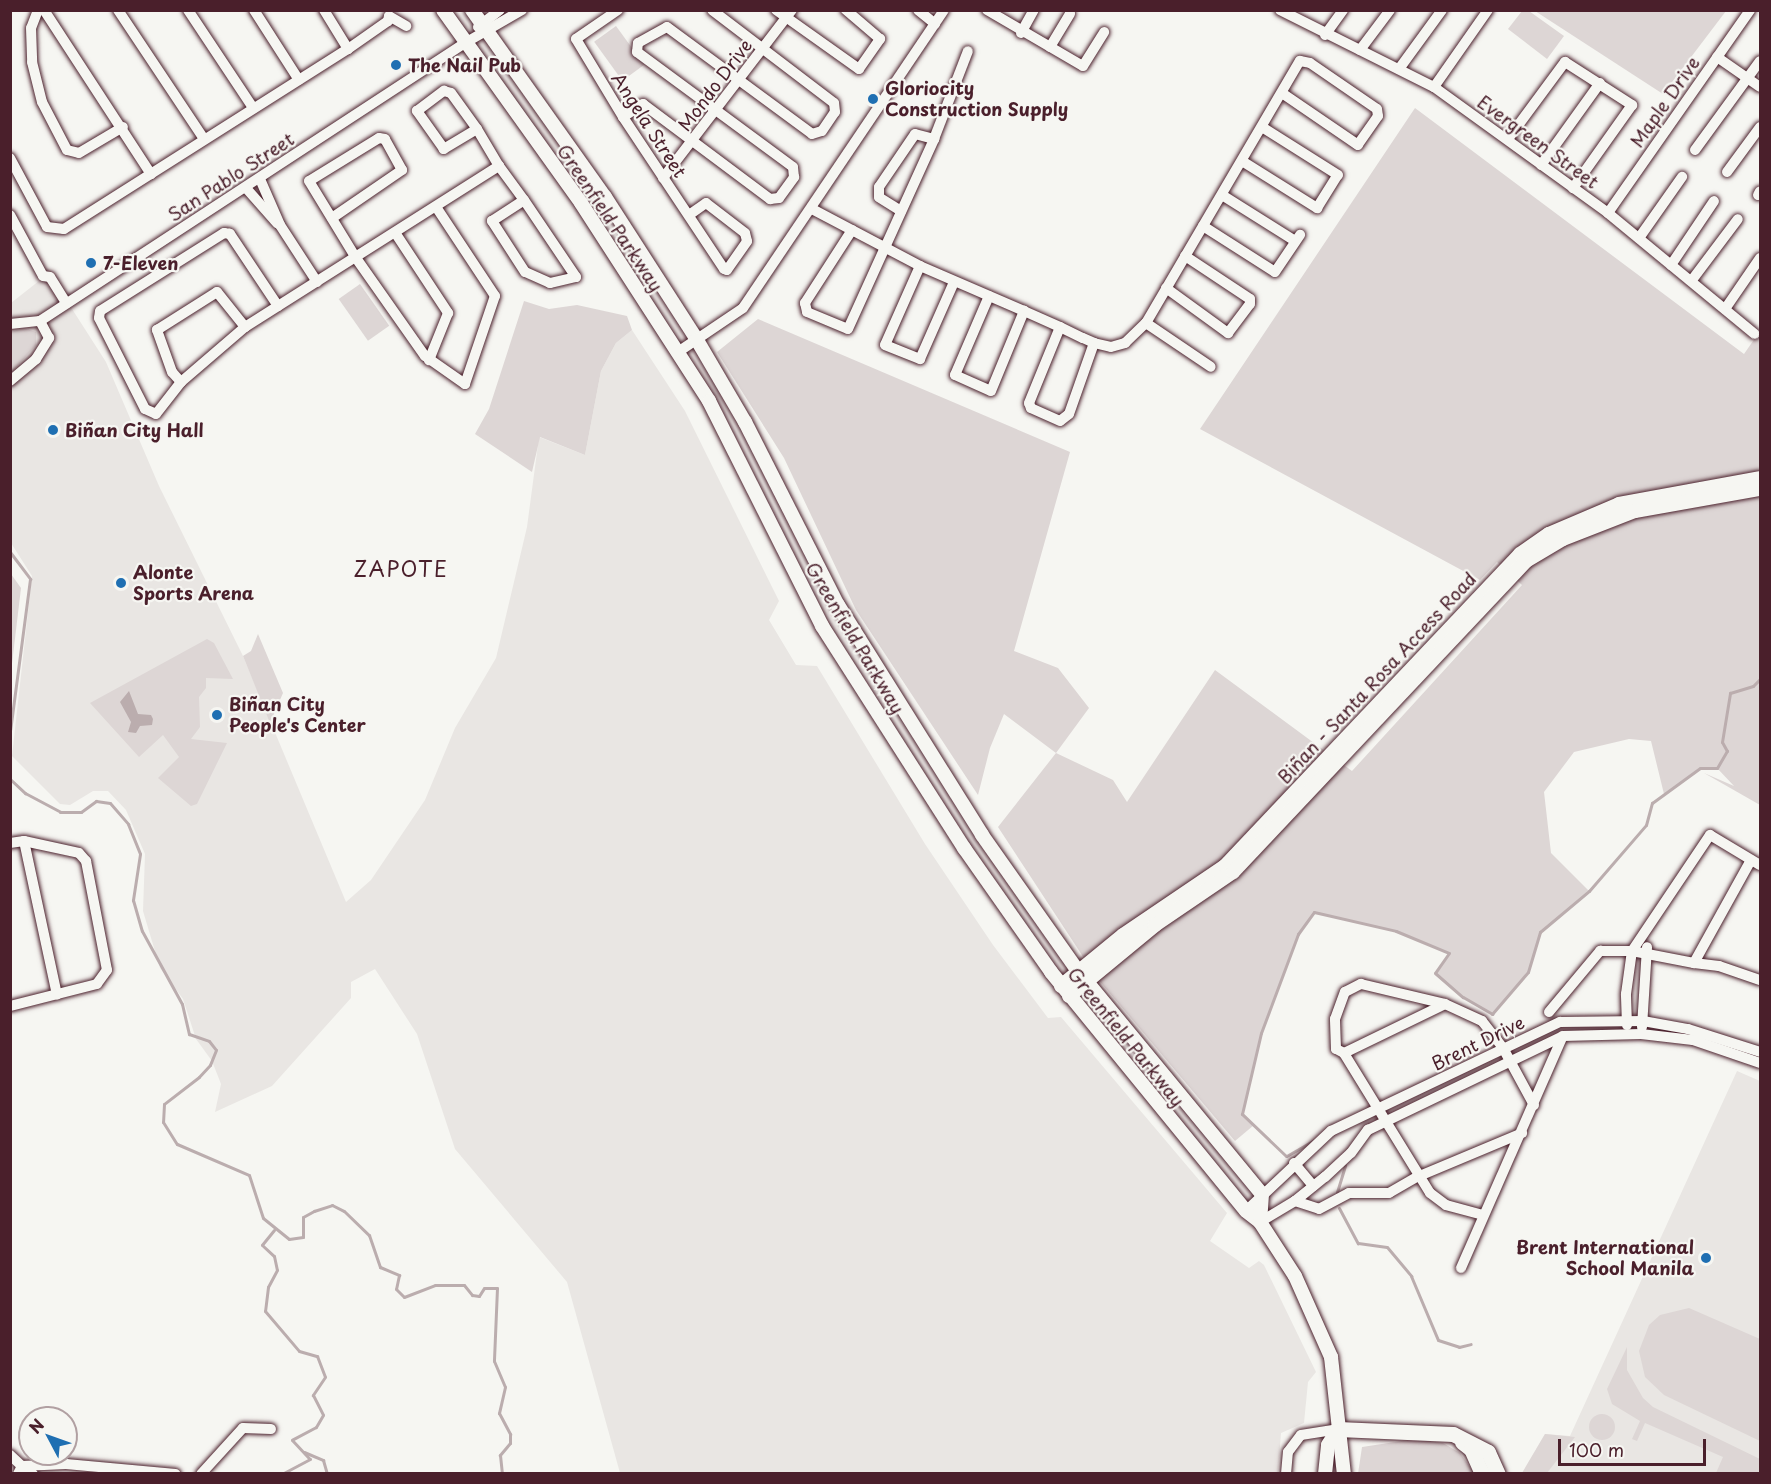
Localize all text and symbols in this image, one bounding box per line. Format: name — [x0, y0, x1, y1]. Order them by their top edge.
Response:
street label: Mondo Drive — [673, 35, 757, 135]
street label: Maple Drive — [1626, 53, 1704, 151]
place label: The Nail Pub — [408, 54, 522, 76]
marker: The Nail Pub — [389, 58, 403, 72]
street label: Angela Street — [607, 68, 691, 182]
place label: Gloriocity Construction Supply — [885, 78, 1069, 121]
street label: Evergreen Street — [1473, 90, 1603, 194]
marker: Gloriocity Construction Supply — [866, 92, 880, 106]
street label: San Pablo Street — [165, 129, 297, 225]
street label: Greenfield Parkway — [552, 140, 668, 296]
place label: 7-Eleven — [103, 252, 178, 274]
marker: 7-Eleven — [84, 256, 98, 270]
place label: Biñan City Hall — [65, 419, 203, 441]
marker: Biñan City Hall — [46, 423, 60, 437]
district label: ZAPOTE — [353, 555, 449, 581]
street label: Greenfield Parkway — [801, 558, 909, 718]
place label: Alonte Sports Arena — [133, 562, 254, 604]
street label: Biñan - Santa Rosa Access Road — [1273, 567, 1481, 789]
marker: Alonte Sports Arena — [114, 576, 128, 590]
place label: Biñan City People's Center — [229, 694, 367, 736]
marker: Biñan City People's Center — [210, 708, 224, 722]
street label: Greenfield Parkway — [1063, 963, 1189, 1111]
street label: Brent Drive — [1428, 1011, 1528, 1075]
place label: Brent International School Manila — [1515, 1237, 1694, 1280]
marker: Brent International School Manila — [1699, 1251, 1713, 1265]
north arrow — [18, 1406, 78, 1466]
text: N — [23, 1413, 49, 1438]
scale bar — [1561, 1427, 1710, 1465]
text: 100 m — [1569, 1436, 1624, 1463]

